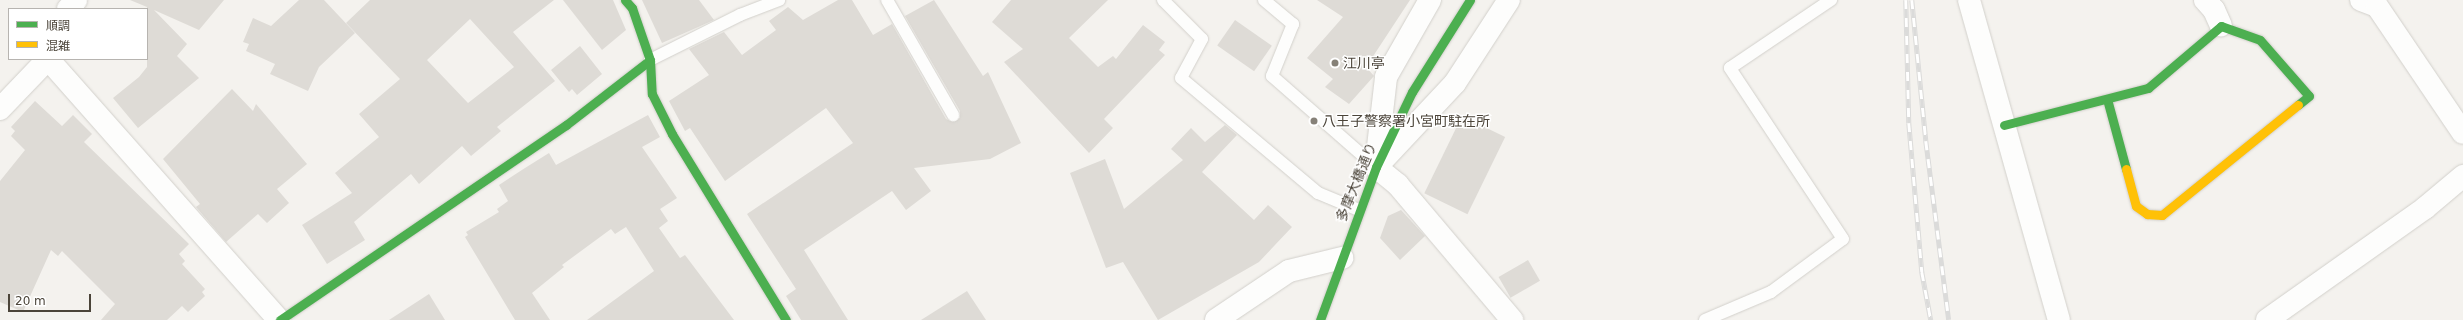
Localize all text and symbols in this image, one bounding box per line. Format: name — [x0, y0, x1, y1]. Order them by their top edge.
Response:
legend — [8, 8, 148, 60]
text: 順調 — [46, 19, 70, 33]
text: 混雑 — [46, 39, 70, 53]
place label: 江川亭 — [1343, 55, 1385, 71]
marker: 江川亭 — [1330, 58, 1340, 68]
place label: 八王子警察署小宮町駐在所 — [1322, 113, 1490, 129]
marker: 八王子警察署小宮町駐在所 — [1309, 116, 1319, 126]
street label: 多摩大橋通り — [1332, 140, 1380, 224]
scale bar — [10, 286, 93, 312]
text: 20 m — [15, 294, 46, 308]

